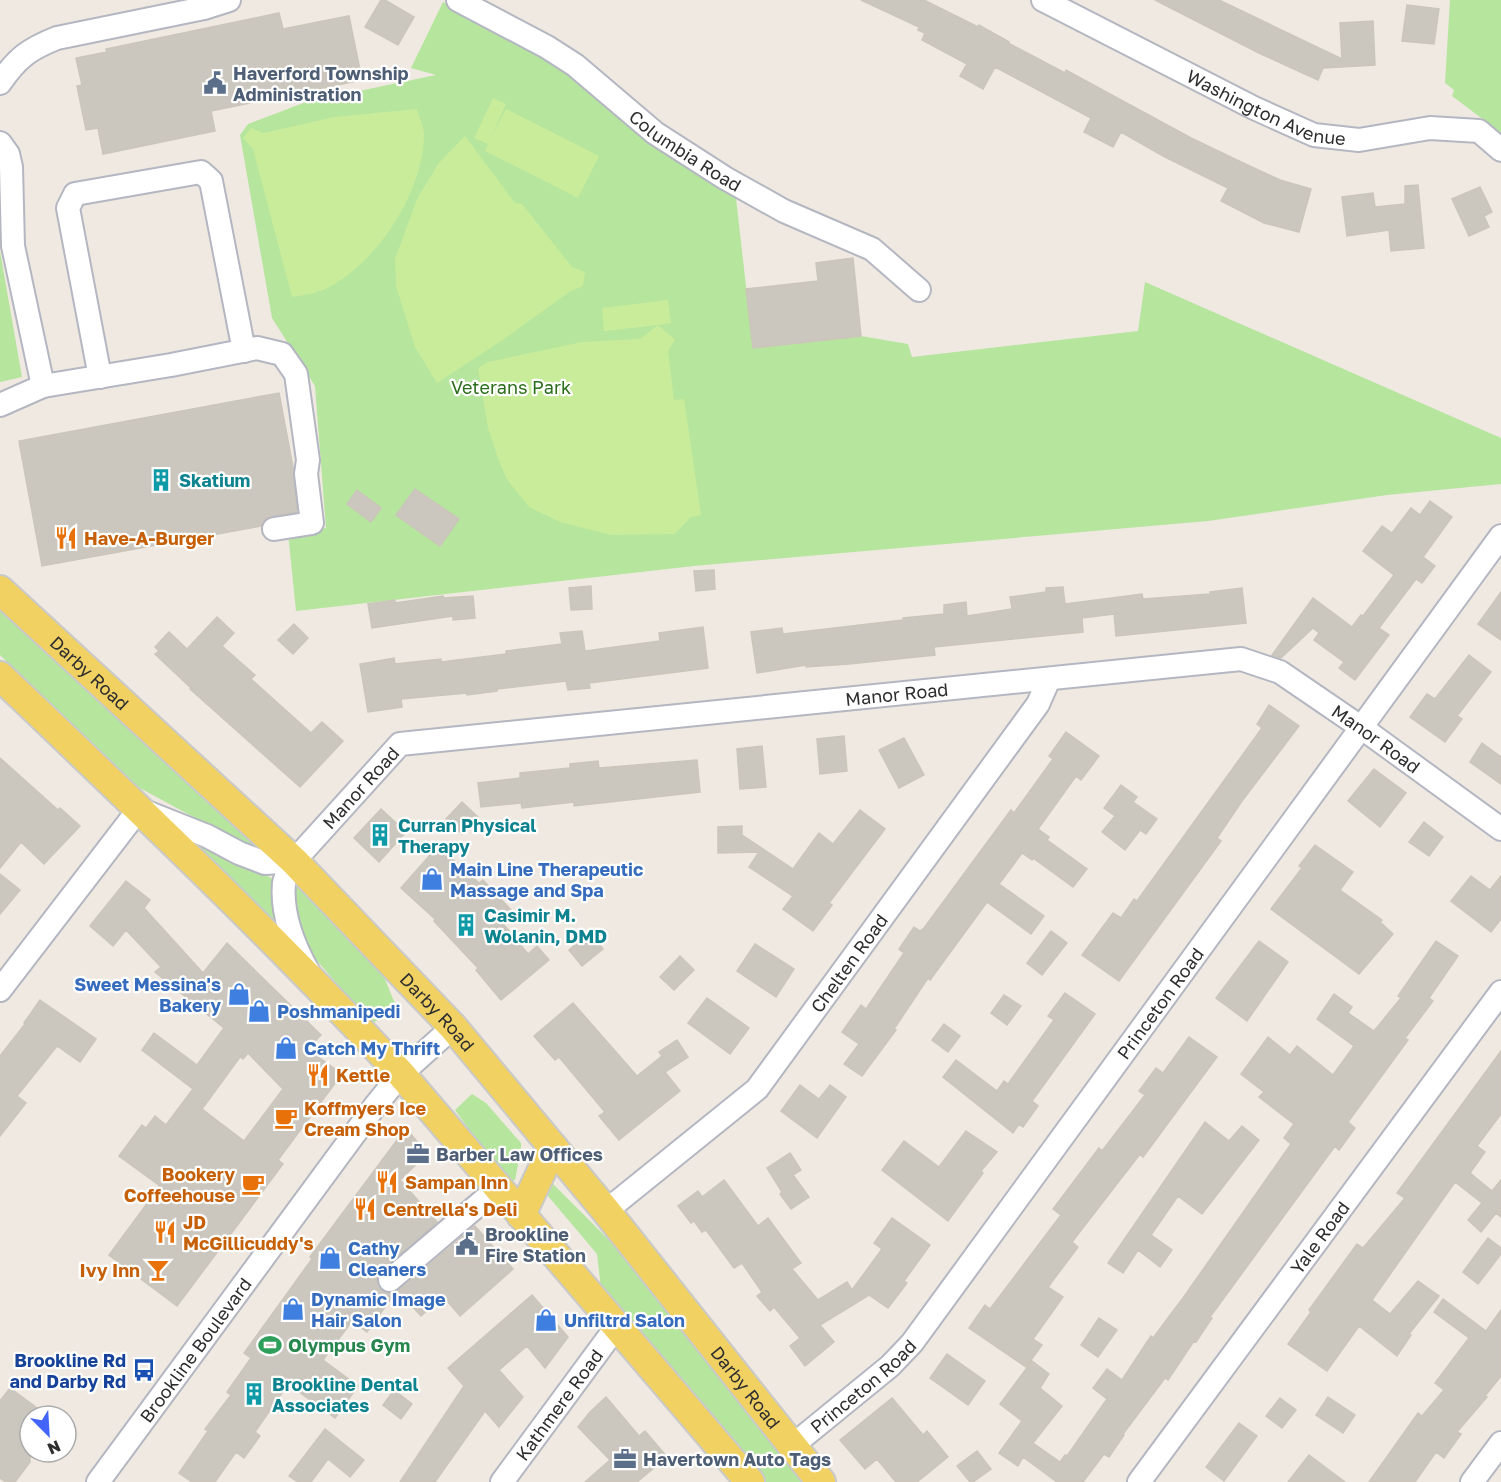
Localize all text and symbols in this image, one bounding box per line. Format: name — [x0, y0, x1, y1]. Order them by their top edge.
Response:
place label: Haverford Township Administration — [233, 62, 409, 105]
street label: Washington Avenue — [1183, 65, 1347, 149]
public building icon: Haverford Township Administration — [202, 70, 228, 96]
street label: Columbia Road — [625, 105, 745, 196]
park label: Veterans Park — [451, 376, 571, 398]
building icon: Skatium — [148, 467, 174, 493]
place label: Skatium — [179, 469, 250, 491]
restaurant icon: Have-A-Burger — [53, 525, 79, 551]
place label: Have-A-Burger — [84, 527, 214, 549]
street label: Darby Road — [46, 631, 134, 714]
street label: Manor Road — [844, 678, 949, 710]
street label: Manor Road — [1328, 700, 1424, 778]
street label: Manor Road — [318, 742, 403, 833]
place label: Curran Physical Therapy — [398, 814, 536, 857]
building icon: Curran Physical Therapy — [367, 822, 393, 848]
place label: Main Line Therapeutic Massage and Spa — [450, 858, 643, 901]
shop icon: Main Line Therapeutic Massage and Spa — [419, 866, 445, 892]
place label: Casimir M. Wolanin, DMD — [484, 904, 607, 947]
street label: Chelten Road — [806, 910, 892, 1017]
building icon: Casimir M. Wolanin, DMD — [453, 912, 479, 938]
street label: Princeton Road — [1112, 943, 1208, 1063]
street label: Darby Road — [396, 968, 479, 1055]
place label: Sweet Messina's Bakery — [74, 973, 221, 1016]
shop icon: Sweet Messina's Bakery — [226, 981, 252, 1007]
shop icon: Poshmanipedi — [246, 998, 272, 1024]
place label: Poshmanipedi — [277, 1000, 400, 1022]
shop icon: Catch My Thrift — [273, 1035, 299, 1061]
place label: Catch My Thrift — [304, 1037, 440, 1059]
restaurant icon: Kettle — [305, 1062, 331, 1088]
place label: Kettle — [336, 1064, 390, 1086]
place label: Koffmyers Ice Cream Shop — [304, 1097, 426, 1140]
cafe icon: Koffmyers Ice Cream Shop — [273, 1105, 299, 1131]
office icon: Barber Law Offices — [405, 1141, 431, 1167]
place label: Barber Law Offices — [436, 1143, 603, 1165]
place label: Bookery Coffeehouse — [124, 1163, 235, 1206]
restaurant icon: Sampan Inn — [374, 1169, 400, 1195]
cafe icon: Bookery Coffeehouse — [240, 1171, 266, 1197]
place label: Sampan Inn — [405, 1171, 508, 1193]
restaurant icon: Centrella's Deli — [352, 1196, 378, 1222]
street label: Yale Road — [1286, 1197, 1354, 1278]
place label: Centrella's Deli — [383, 1198, 518, 1220]
place label: JD McGillicuddy's — [183, 1211, 314, 1254]
restaurant icon: JD McGillicuddy's — [152, 1219, 178, 1245]
place label: Brookline Fire Station — [485, 1223, 586, 1266]
public building icon: Brookline Fire Station — [454, 1231, 480, 1257]
place label: Cathy Cleaners — [348, 1237, 426, 1280]
shop icon: Cathy Cleaners — [317, 1245, 343, 1271]
bar icon: Ivy Inn — [145, 1257, 171, 1283]
place label: Ivy Inn — [80, 1259, 140, 1281]
street label: Brookline Boulevard — [135, 1273, 256, 1427]
place label: Dynamic Image Hair Salon — [311, 1288, 446, 1331]
shop icon: Dynamic Image Hair Salon — [280, 1296, 306, 1322]
shop icon: Unfiltrd Salon — [533, 1307, 559, 1333]
place label: Unfiltrd Salon — [564, 1309, 685, 1331]
sports icon: Olympus Gym — [257, 1332, 283, 1358]
place label: Olympus Gym — [288, 1334, 410, 1356]
street label: Princeton Road — [806, 1335, 921, 1438]
street label: Darby Road — [706, 1342, 785, 1433]
street label: Kathmere Road — [511, 1345, 607, 1465]
place label: Brookline Rd and Darby Rd — [9, 1349, 126, 1392]
bus stop icon: Brookline Rd and Darby Rd — [131, 1357, 157, 1383]
place label: Brookline Dental Associates — [272, 1373, 419, 1416]
building icon: Brookline Dental Associates — [241, 1381, 267, 1407]
north arrow — [18, 1404, 78, 1464]
text: N — [44, 1436, 64, 1459]
office icon: Havertown Auto Tags — [612, 1446, 638, 1472]
place label: Havertown Auto Tags — [643, 1448, 831, 1470]

